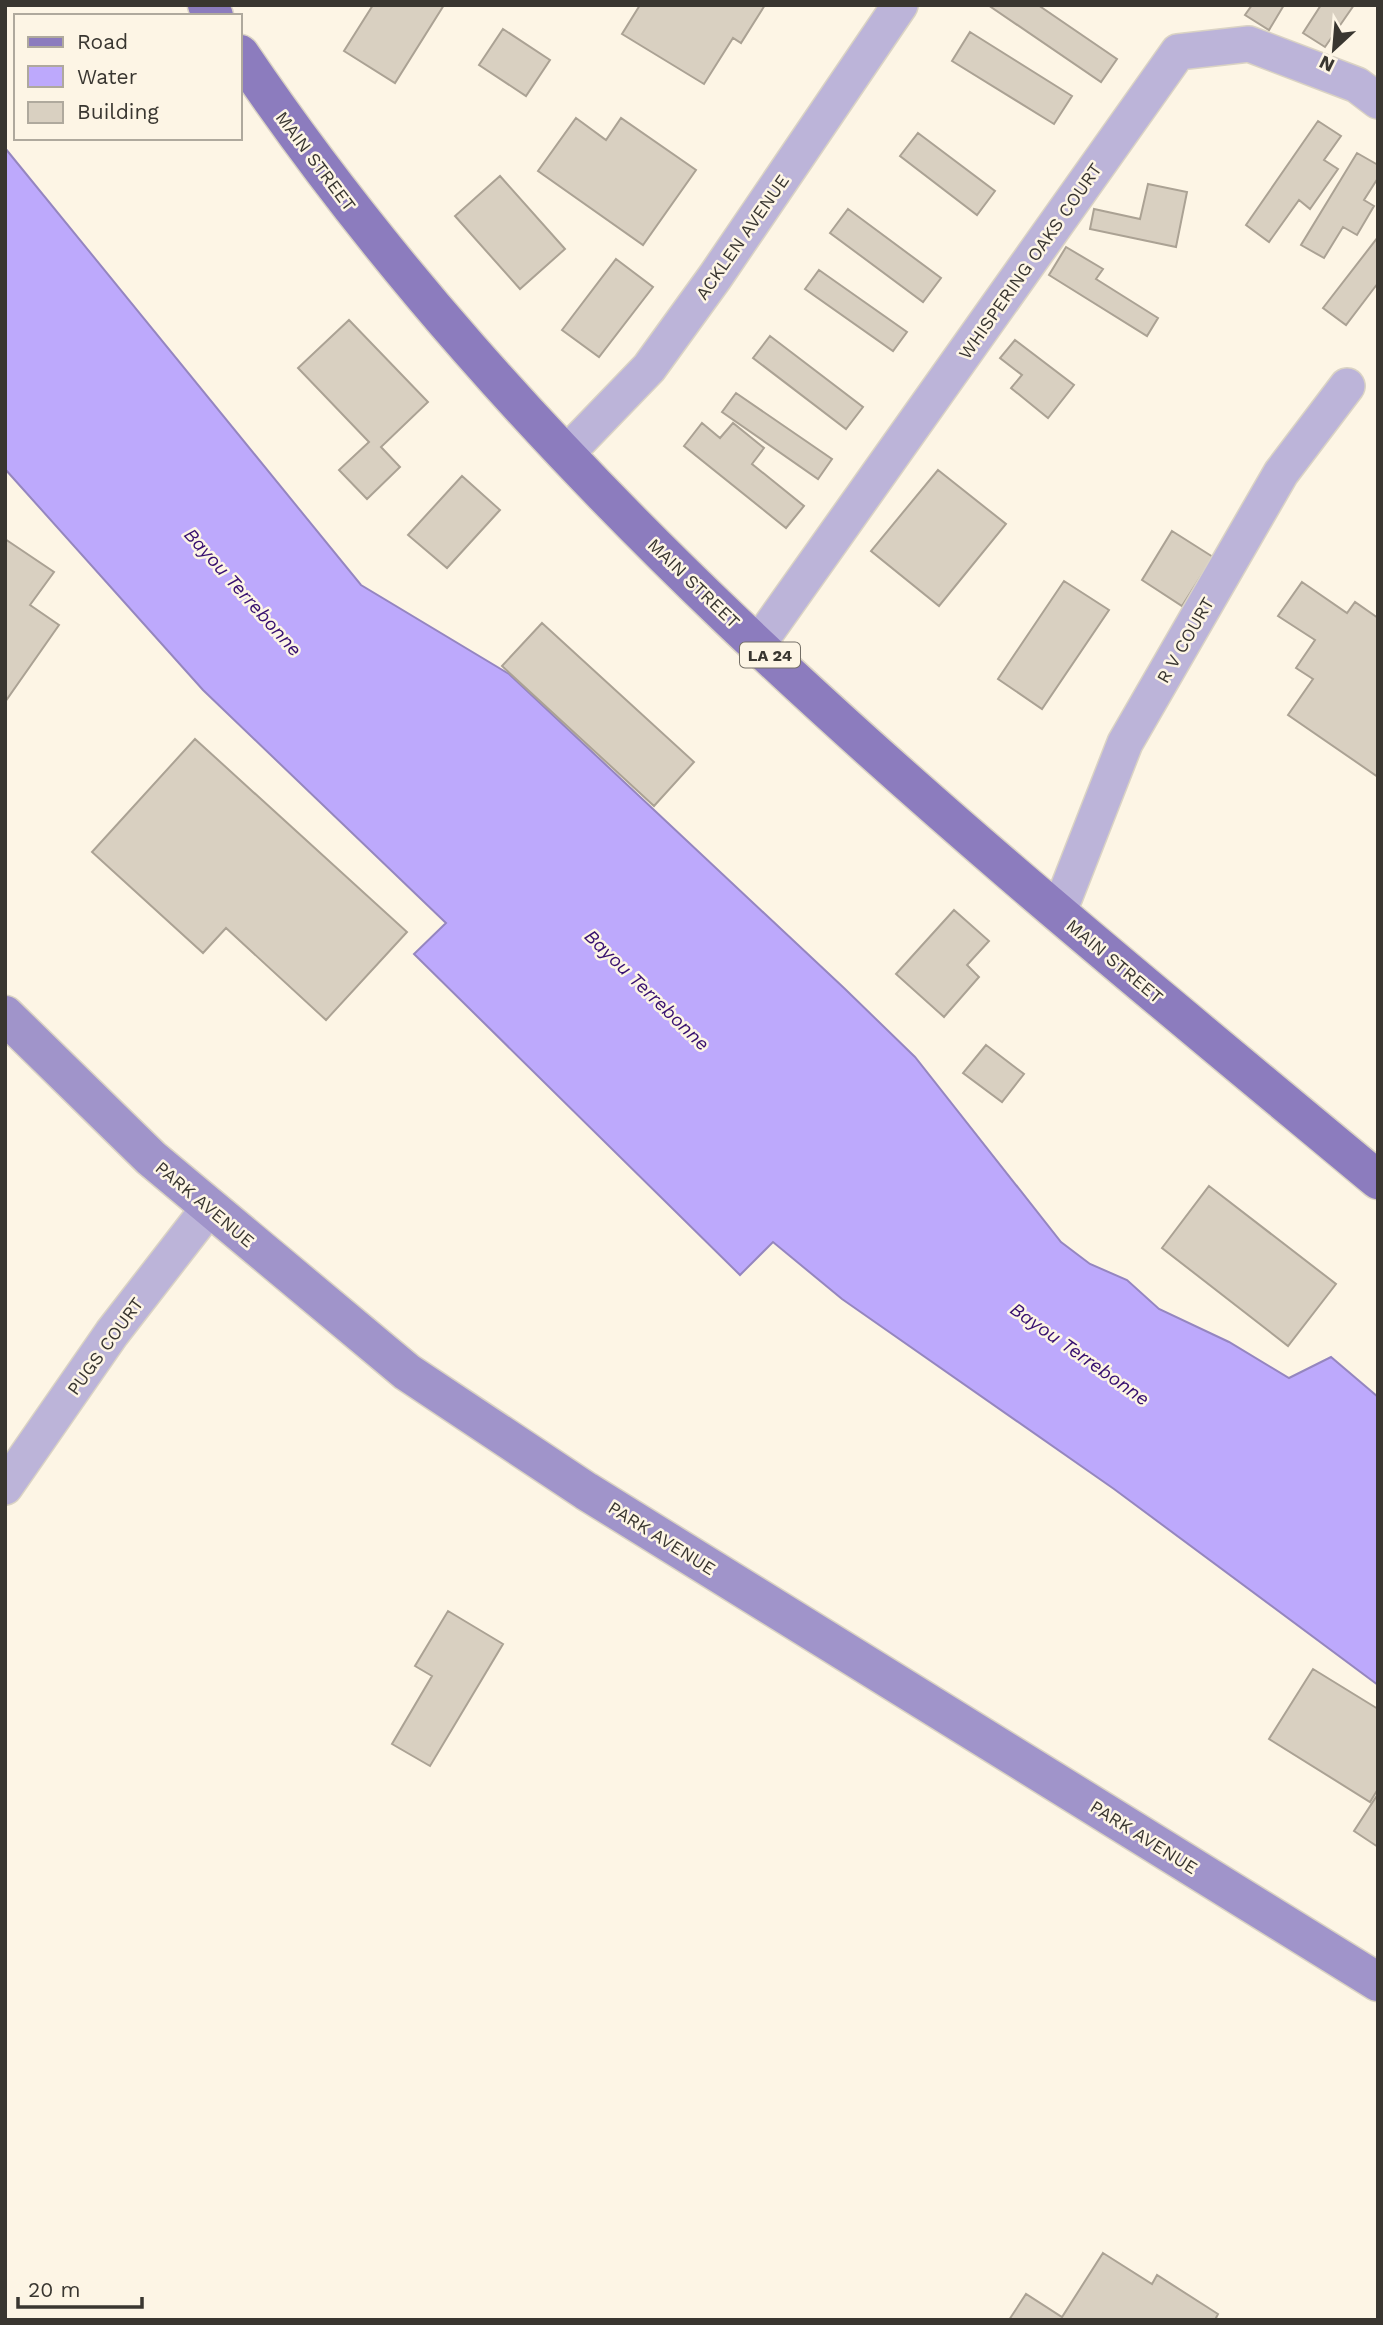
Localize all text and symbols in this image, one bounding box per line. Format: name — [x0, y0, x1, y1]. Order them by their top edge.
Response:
legend — [14, 14, 242, 140]
north arrow — [1299, 14, 1369, 84]
text: Road — [77, 29, 128, 54]
text: N — [1315, 50, 1338, 77]
text: Water — [77, 64, 138, 89]
text: Building — [77, 99, 159, 124]
street label: MAIN STREET — [272, 107, 360, 215]
street label: WHISPERING OAKS COURT — [954, 159, 1106, 363]
street label: ACKLEN AVENUE — [691, 170, 793, 304]
water label: Bayou Terrebonne — [179, 523, 307, 661]
street label: MAIN STREET — [644, 534, 744, 632]
street label: R V COURT — [1152, 593, 1218, 687]
road number: LA 24 — [740, 642, 800, 668]
street label: MAIN STREET — [1062, 915, 1168, 1008]
water label: Bayou Terrebonne — [580, 925, 714, 1055]
street label: PARK AVENUE — [151, 1157, 259, 1251]
street label: PUGS COURT — [63, 1293, 148, 1399]
water label: Bayou Terrebonne — [1006, 1297, 1154, 1411]
street label: PARK AVENUE — [605, 1497, 719, 1579]
street label: PARK AVENUE — [1087, 1796, 1201, 1878]
scale bar — [18, 2266, 142, 2310]
text: 20 m — [28, 2277, 80, 2302]

